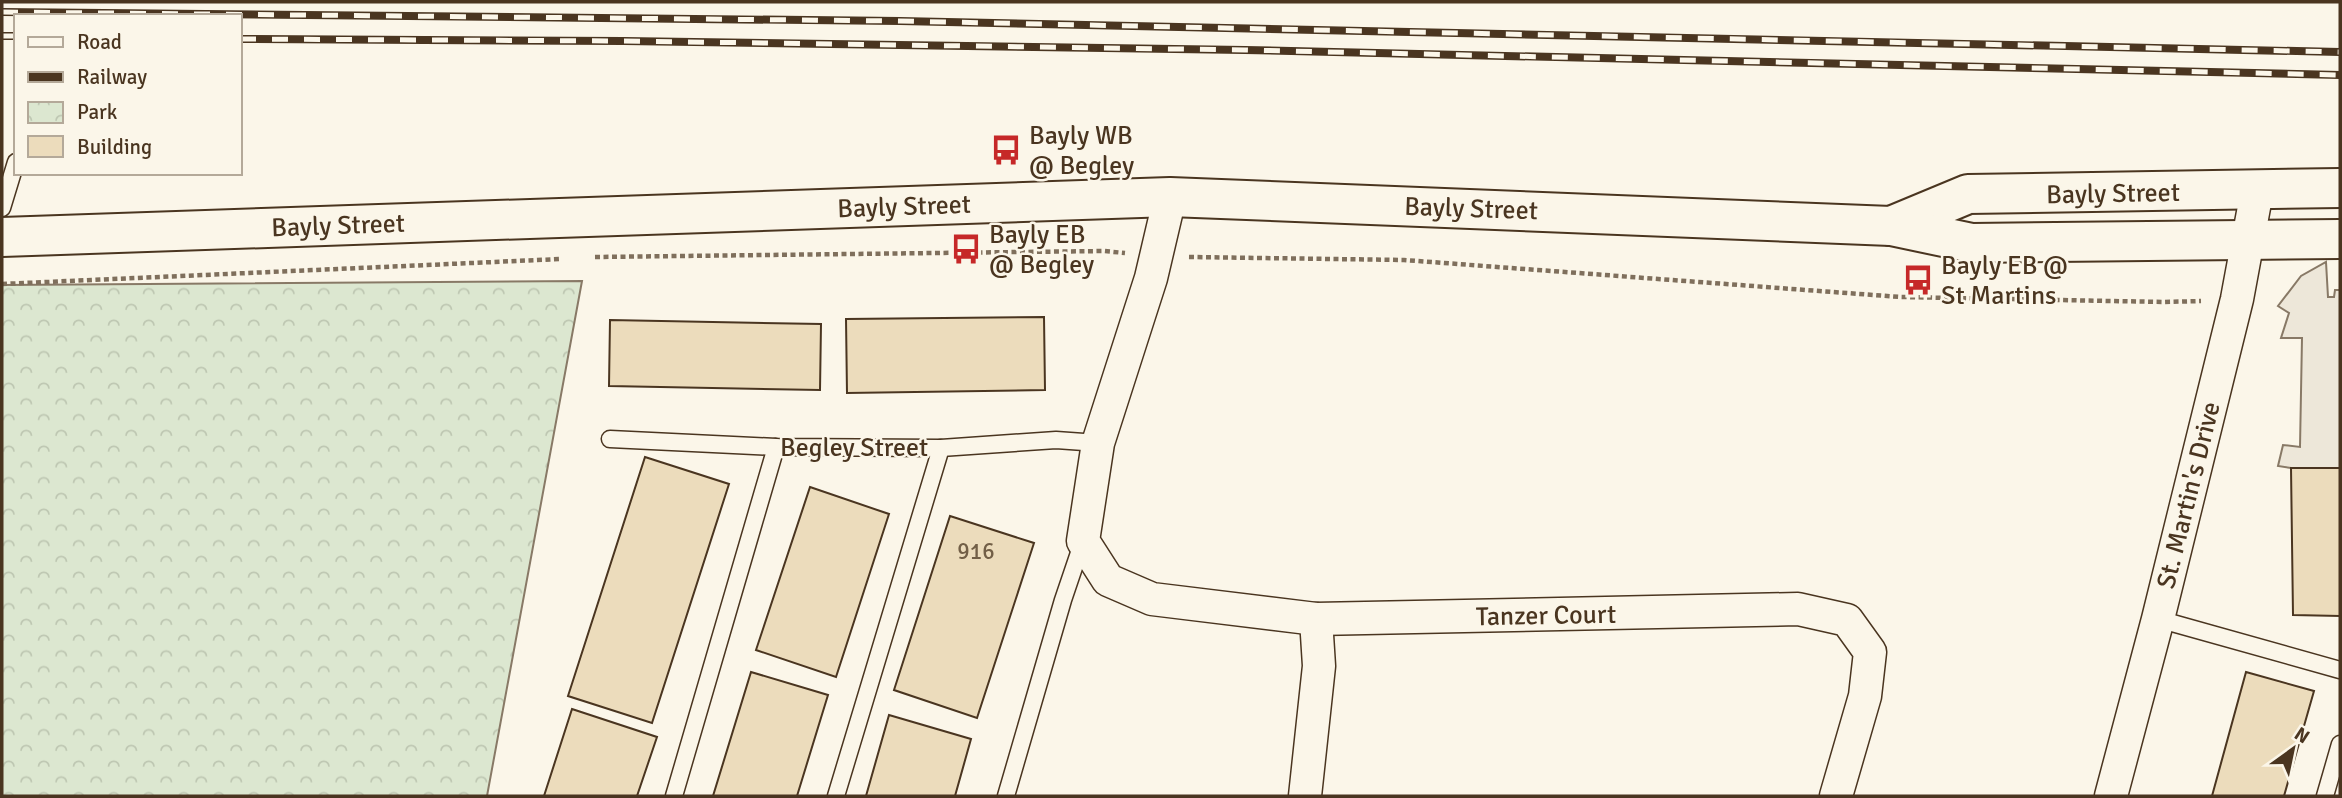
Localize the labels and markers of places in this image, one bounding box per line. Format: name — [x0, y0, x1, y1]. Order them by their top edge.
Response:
place label: Bayly WB @ Begley — [1029, 120, 1134, 182]
bus stop icon: Bayly WB @ Begley — [989, 133, 1023, 167]
place label: Bayly EB @ Begley — [989, 219, 1094, 281]
bus stop icon: Bayly EB @ Begley — [949, 232, 983, 266]
place label: Bayly EB @ St Martins — [1941, 250, 2068, 312]
bus stop icon: Bayly EB @ St Martins — [1901, 263, 1935, 297]

